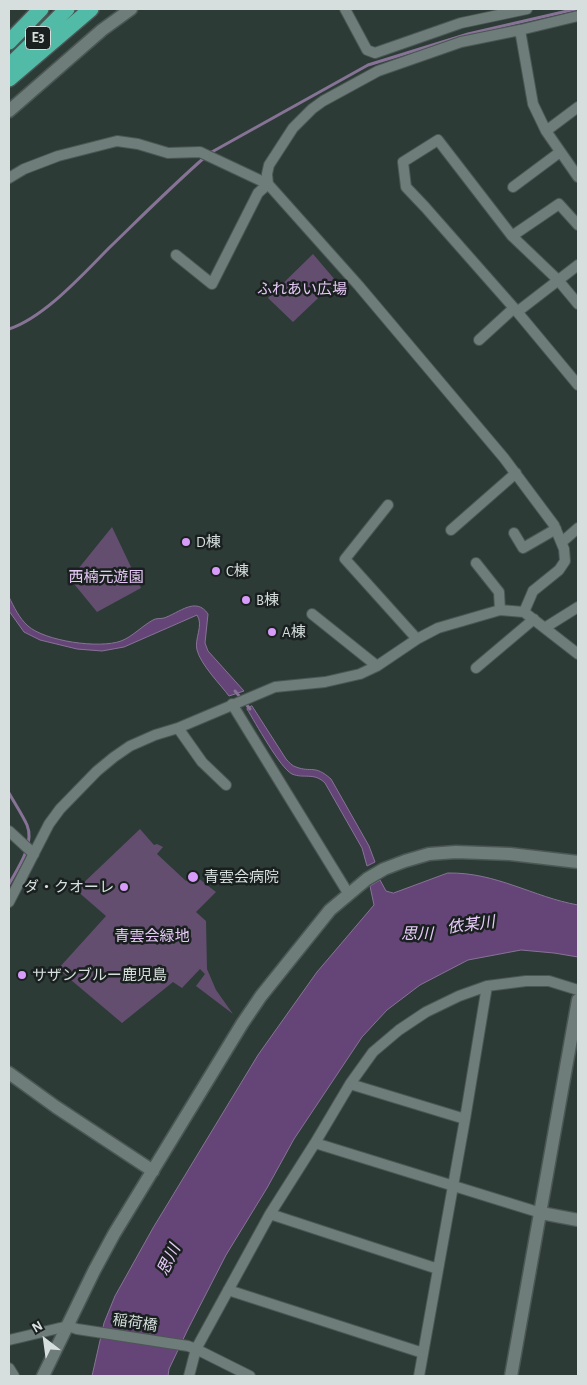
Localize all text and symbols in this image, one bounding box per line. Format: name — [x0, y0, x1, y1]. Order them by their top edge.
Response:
road number: E3 — [26, 26, 50, 49]
park label: ふれあい広場 — [257, 280, 347, 298]
place label: D棟 — [196, 533, 221, 551]
marker: D棟 — [180, 536, 192, 548]
place label: C棟 — [226, 562, 249, 580]
marker: C棟 — [210, 565, 222, 577]
park label: 西楠元遊園 — [69, 568, 143, 586]
place label: B棟 — [256, 591, 279, 609]
marker: B棟 — [240, 594, 252, 606]
place label: A棟 — [282, 623, 306, 641]
marker: A棟 — [266, 626, 278, 638]
place label: 青雲会病院 — [204, 868, 279, 886]
marker: 青雲会病院 — [186, 870, 200, 884]
place label: ダ・クオーレ — [24, 878, 114, 896]
marker: ダ・クオーレ — [118, 881, 130, 893]
water label: 依某川 — [446, 913, 496, 937]
water label: 思川 — [401, 924, 433, 944]
park label: 青雲会緑地 — [115, 927, 189, 945]
place label: サザンブルー鹿児島 — [32, 966, 167, 984]
marker: サザンブルー鹿児島 — [16, 969, 28, 981]
water label: 思川 — [153, 1241, 185, 1279]
street label: 稲荷橋 — [111, 1311, 159, 1335]
north arrow — [20, 1315, 70, 1365]
text: N — [30, 1319, 45, 1336]

